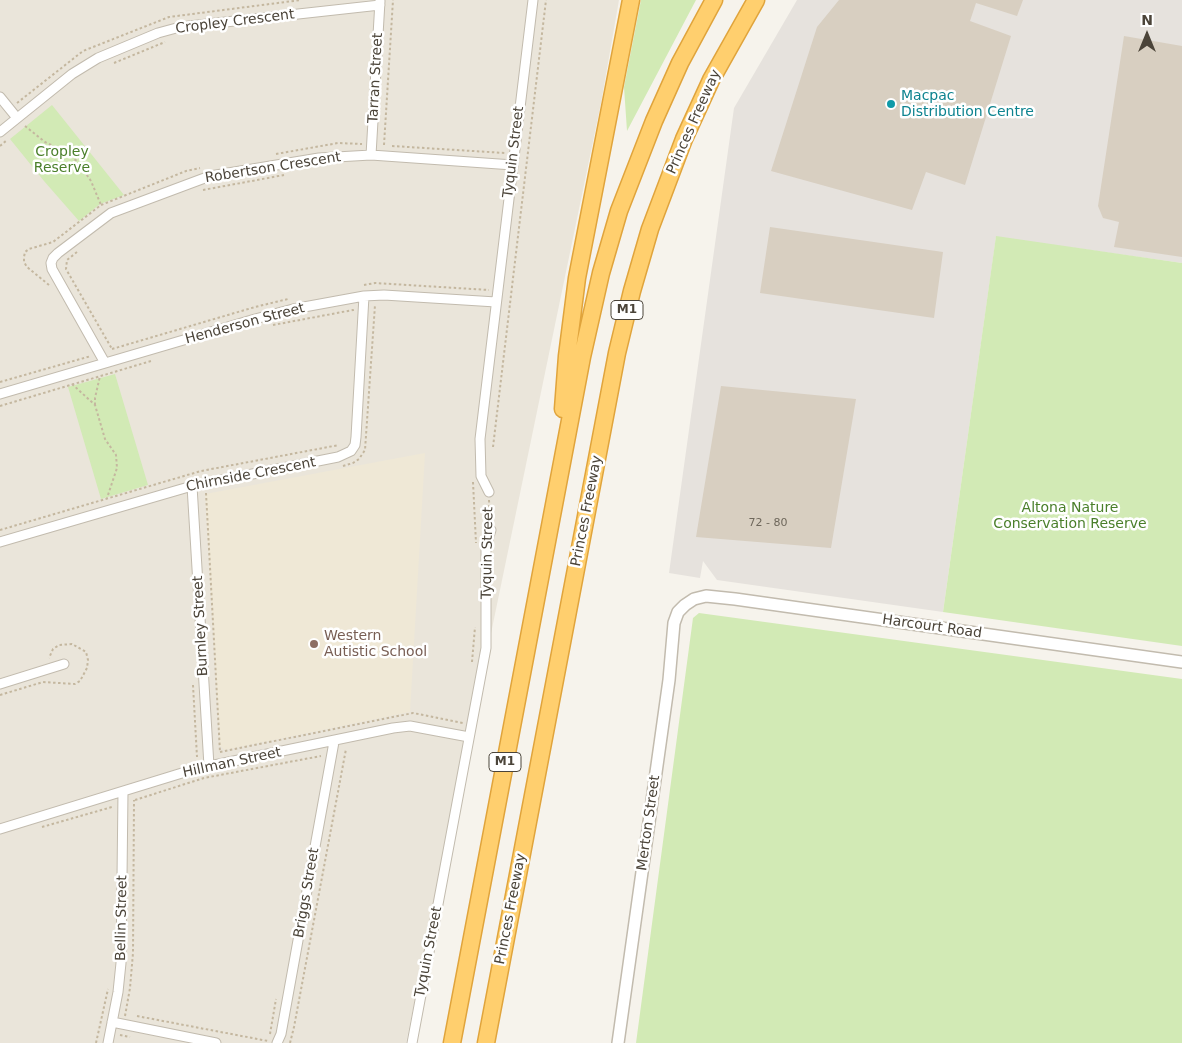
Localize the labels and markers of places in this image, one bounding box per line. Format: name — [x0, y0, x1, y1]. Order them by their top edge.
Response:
place label: Macpac Distribution Centre — [901, 88, 1034, 120]
marker: Macpac Distribution Centre — [885, 98, 897, 110]
place label: Western Autistic School — [324, 628, 427, 660]
marker: Western Autistic School — [308, 638, 320, 650]

